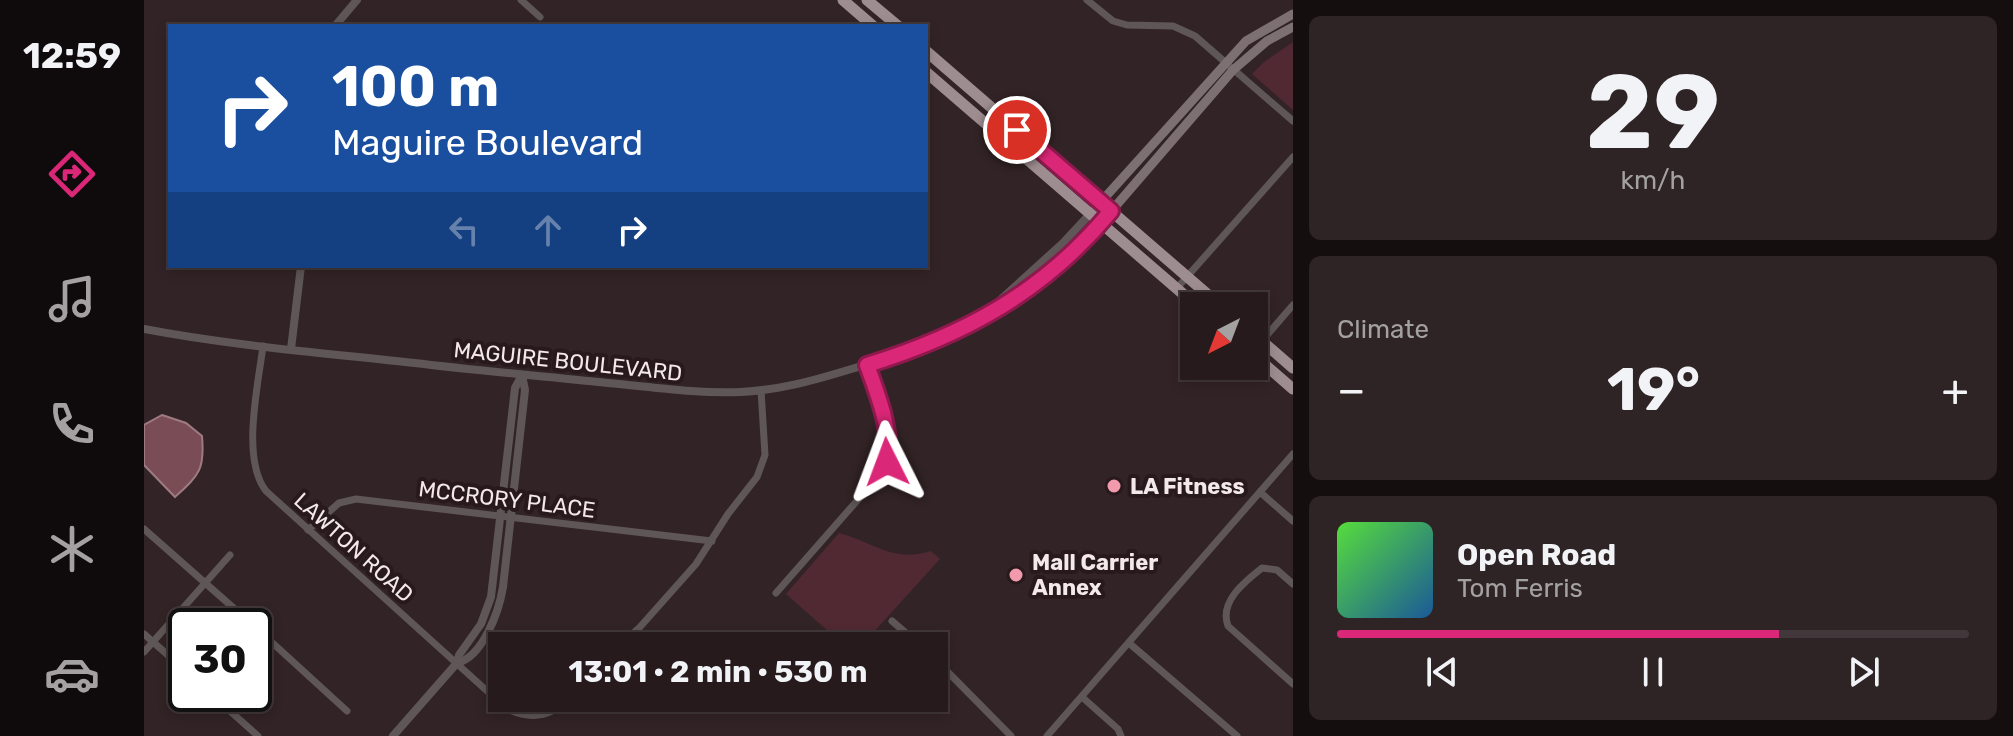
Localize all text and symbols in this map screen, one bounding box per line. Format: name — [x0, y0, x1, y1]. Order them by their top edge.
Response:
text: 12:59 — [23, 34, 121, 77]
text: 29 — [1586, 51, 1720, 174]
text: 100 m — [332, 54, 499, 120]
icon: right — [200, 56, 304, 160]
pin — [983, 96, 1051, 164]
icon: arrive — [995, 108, 1039, 152]
text: Maguire Boulevard — [332, 121, 643, 164]
icon: directions — [44, 146, 100, 202]
text: km/h — [1621, 165, 1685, 196]
icon: left — [442, 208, 486, 252]
icon: ahead — [526, 208, 570, 252]
icon: right — [610, 208, 654, 252]
icon: music — [44, 271, 100, 327]
north arrow — [1180, 292, 1268, 380]
map controls — [1180, 292, 1268, 380]
text: Climate — [1337, 314, 1429, 345]
street label: MAGUIRE BOULEVARD — [452, 336, 684, 387]
text: 19° — [1607, 354, 1700, 425]
text: − — [1337, 364, 1366, 416]
text: + — [1942, 364, 1969, 416]
icon: phone — [44, 396, 100, 452]
position arrow — [845, 420, 929, 504]
place label: LA Fitness — [1130, 473, 1245, 500]
street label: MCCRORY PLACE — [417, 475, 597, 524]
marker: LA Fitness — [1105, 477, 1123, 495]
street label: LAWTON ROAD — [289, 487, 419, 608]
icon: climate — [44, 521, 100, 577]
text: Open Road — [1457, 537, 1616, 573]
place label: Mall Carrier Annex — [1032, 549, 1158, 601]
marker: Mall Carrier Annex — [1007, 566, 1025, 584]
text: Tom Ferris — [1457, 573, 1583, 604]
speed limit sign: 30 — [168, 608, 272, 712]
icon: car — [44, 646, 100, 702]
icon: previous — [1420, 650, 1464, 694]
icon: pause — [1631, 650, 1675, 694]
icon: next — [1842, 650, 1886, 694]
text: 13:01 · 2 min · 530 m — [569, 654, 867, 690]

